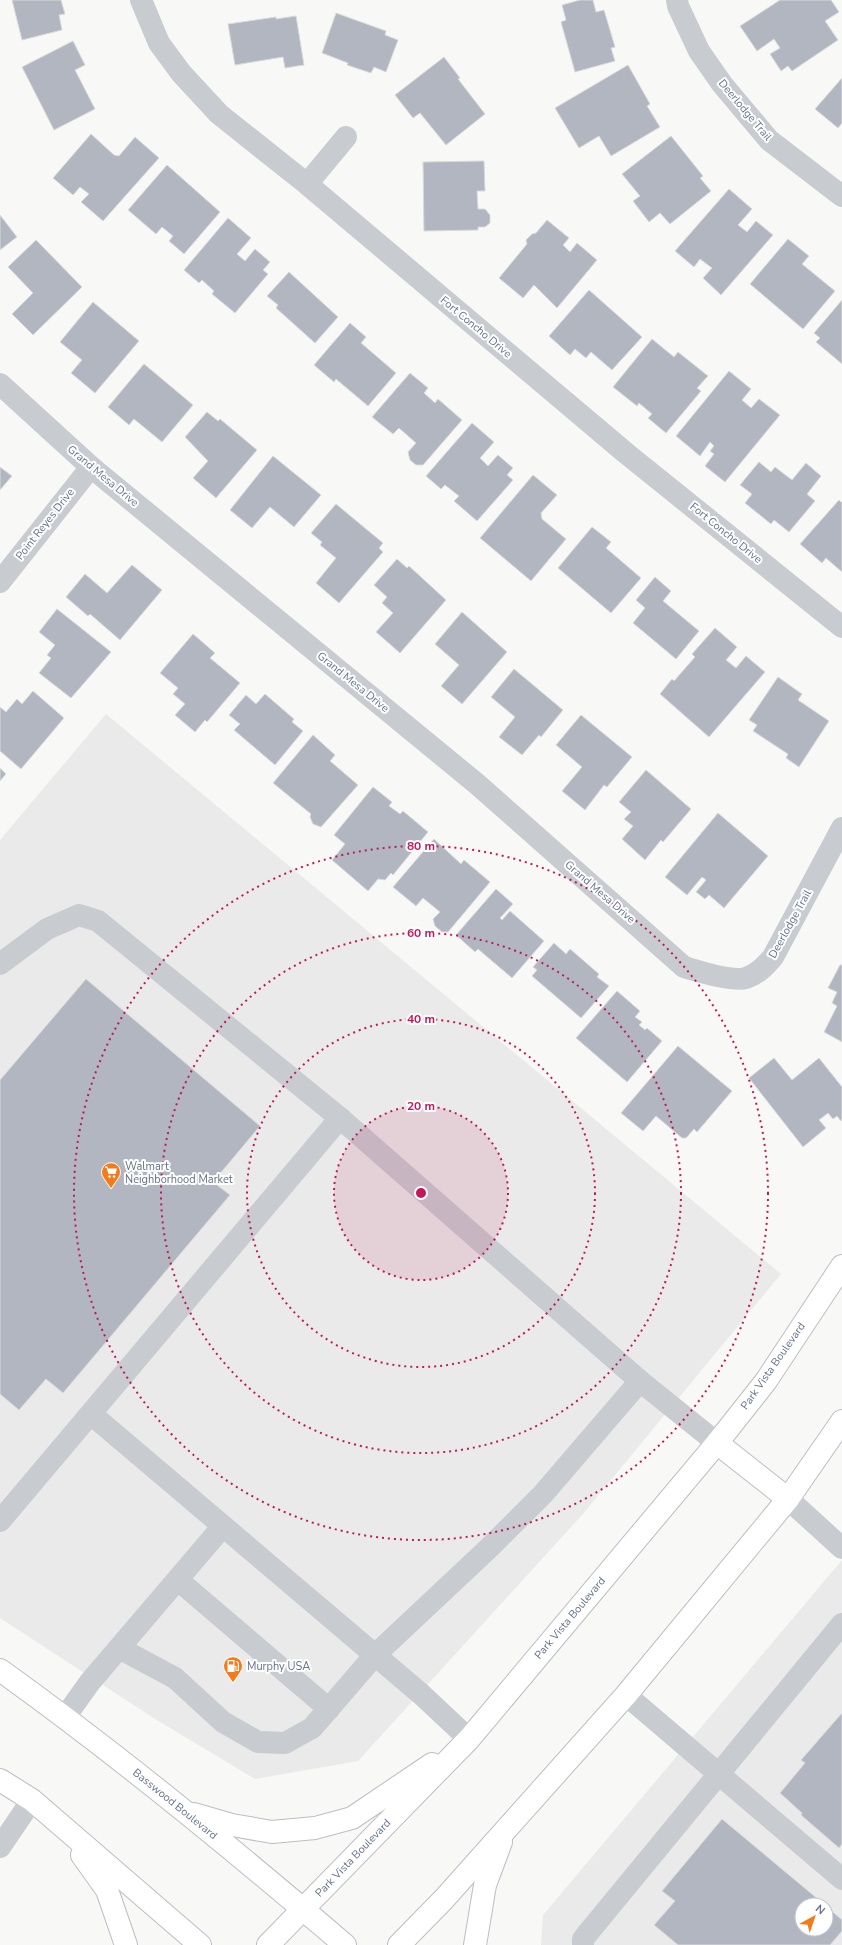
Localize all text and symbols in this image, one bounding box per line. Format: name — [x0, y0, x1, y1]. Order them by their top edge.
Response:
street label: Deerlodge Trail — [715, 76, 776, 144]
street label: Fort Concho Drive — [437, 293, 515, 361]
street label: Grand Mesa Drive — [64, 442, 142, 510]
street label: Point Reyes Drive — [12, 485, 78, 563]
street label: Fort Concho Drive — [687, 499, 765, 567]
street label: Grand Mesa Drive — [314, 648, 392, 716]
text: 80 m — [407, 838, 435, 854]
street label: Grand Mesa Drive — [562, 857, 638, 927]
street label: Deerlodge Trail — [765, 886, 815, 961]
text: 60 m — [407, 925, 435, 941]
text: 40 m — [407, 1011, 435, 1027]
text: 20 m — [407, 1098, 435, 1114]
place label: Walmart Neighborhood Market — [125, 1159, 233, 1187]
supermarket icon: Walmart Neighborhood Market — [100, 1161, 122, 1189]
centre of rings — [414, 1186, 428, 1200]
street label: Park Vista Boulevard — [737, 1319, 809, 1413]
street label: Park Vista Boulevard — [531, 1574, 609, 1662]
fuel station icon: Murphy USA — [222, 1655, 244, 1683]
place label: Murphy USA — [247, 1659, 310, 1674]
street label: Basswood Boulevard — [130, 1765, 220, 1843]
street label: Park Vista Boulevard — [312, 1816, 394, 1900]
north arrow — [794, 1897, 834, 1937]
text: N — [812, 1901, 828, 1918]

